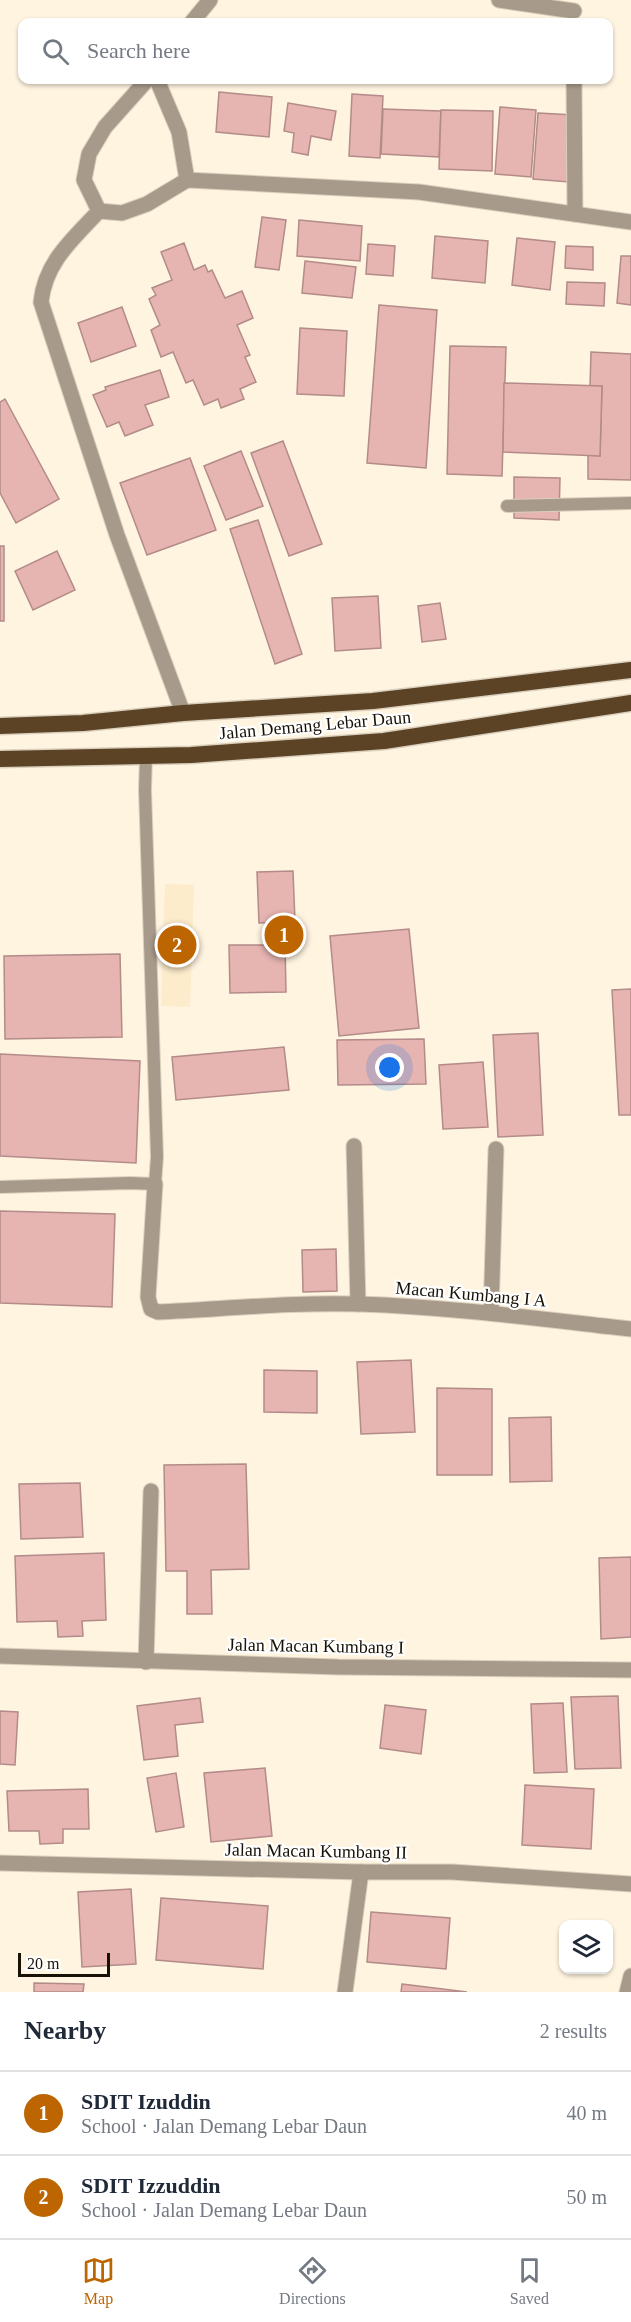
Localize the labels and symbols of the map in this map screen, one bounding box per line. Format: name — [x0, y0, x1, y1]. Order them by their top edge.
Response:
street label: Jalan Demang Lebar Daun — [218, 707, 412, 743]
pin: 1 — [264, 912, 304, 958]
pin: 2 — [158, 922, 196, 968]
your location — [375, 1053, 404, 1082]
street label: Macan Kumbang I A — [395, 1277, 547, 1311]
street label: Jalan Macan Kumbang I — [228, 1634, 404, 1658]
street label: Jalan Macan Kumbang II — [225, 1839, 407, 1863]
scale bar — [18, 1950, 110, 1978]

